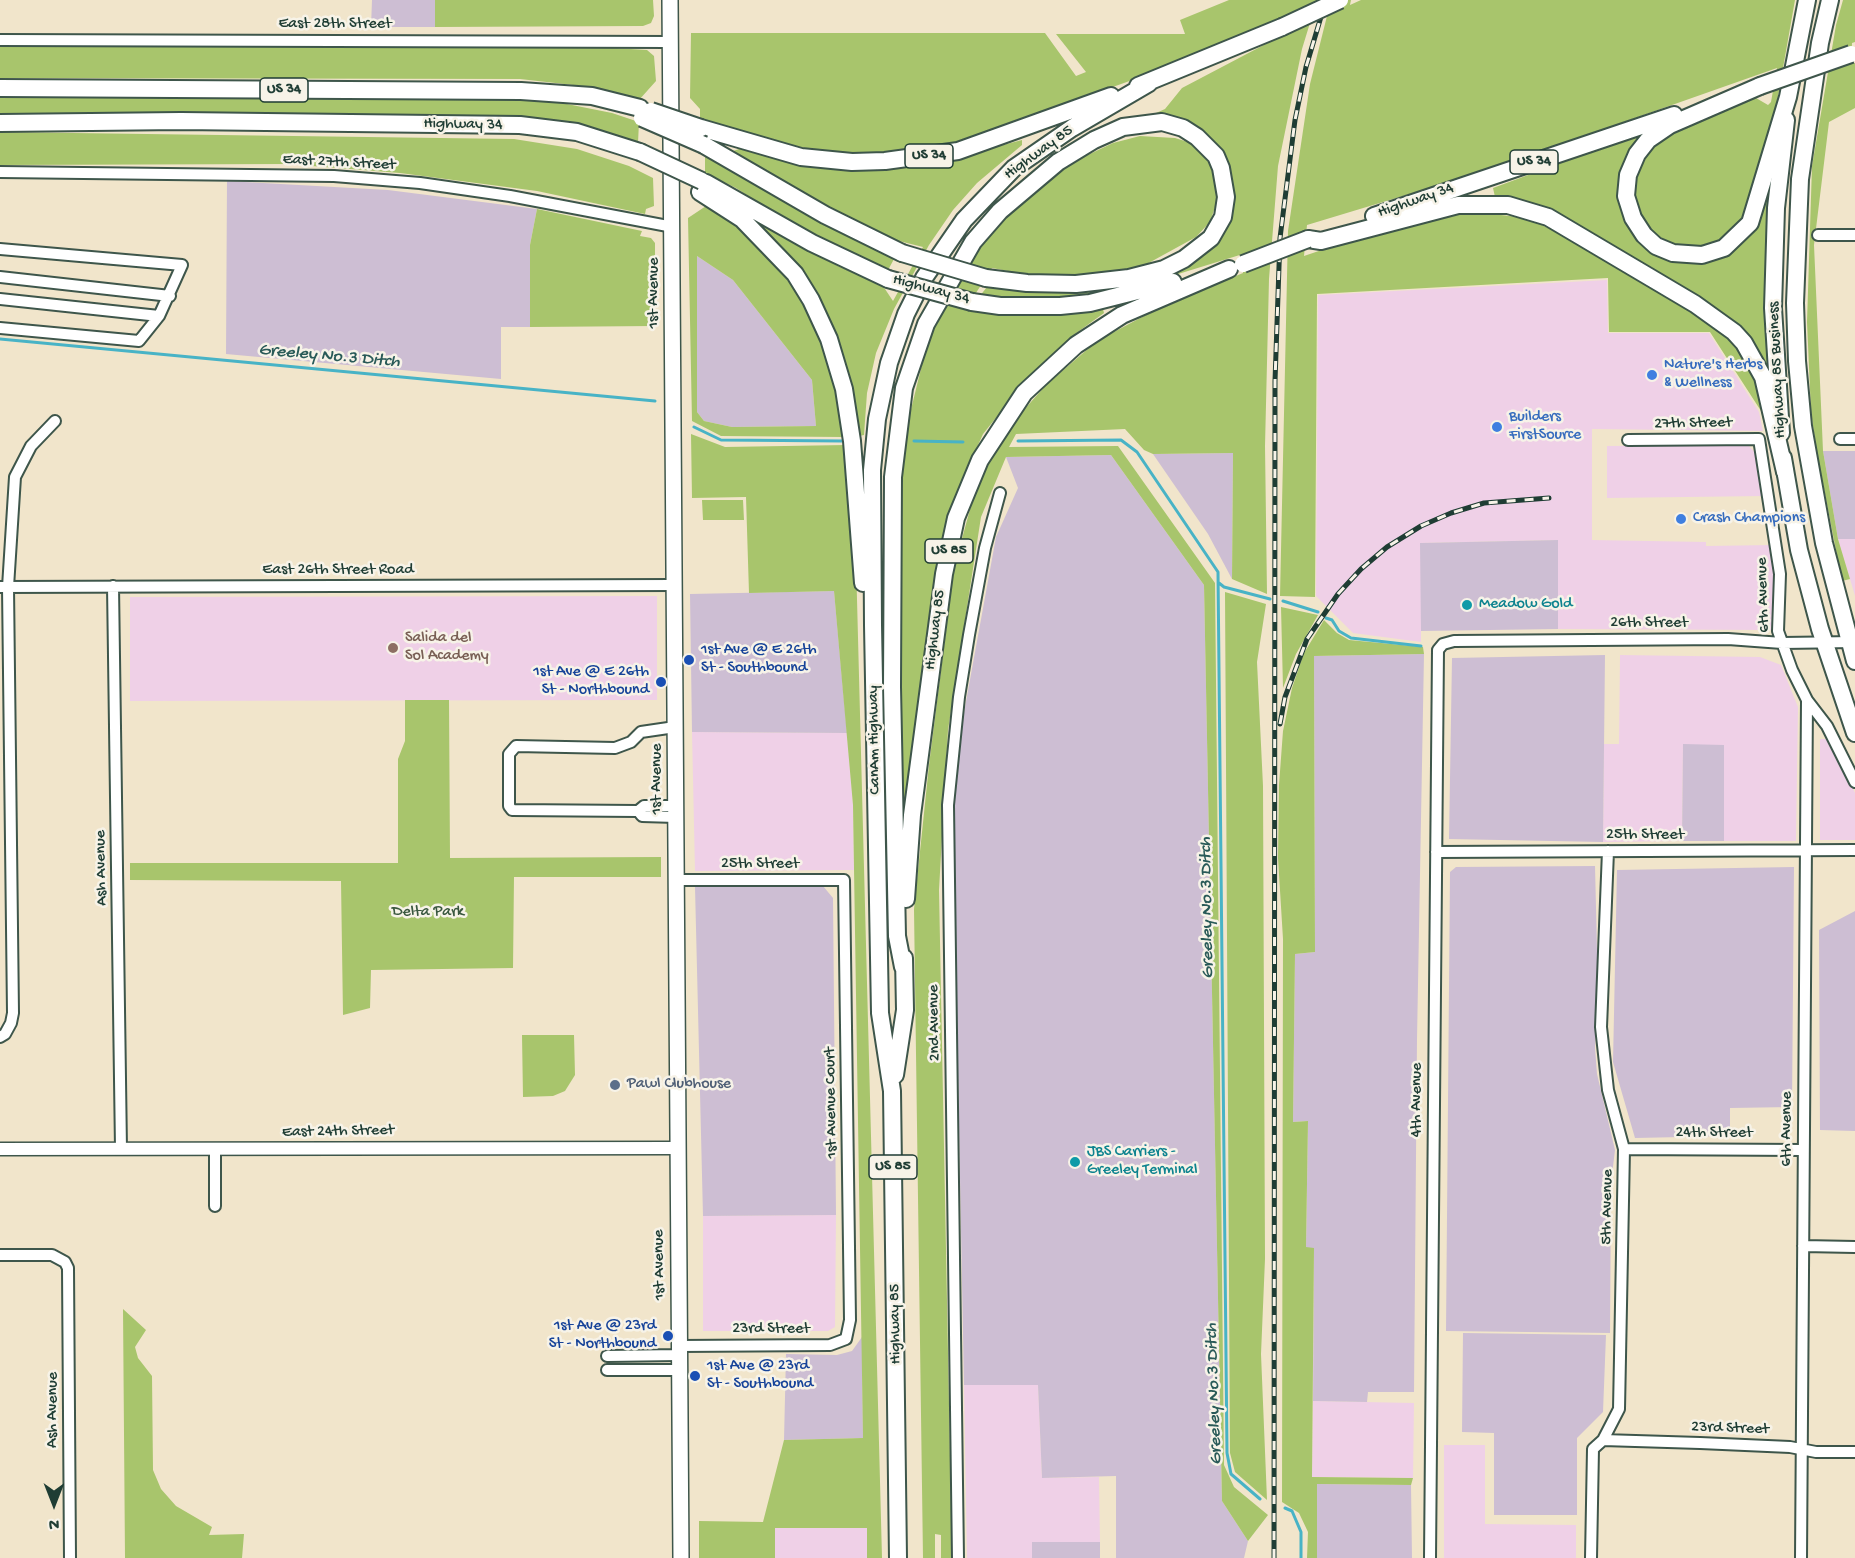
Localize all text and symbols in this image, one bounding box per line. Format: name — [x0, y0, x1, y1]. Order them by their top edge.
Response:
street label: East 28th Street — [278, 15, 392, 35]
road number: US 34 — [260, 78, 308, 102]
street label: Highway 34 — [423, 115, 503, 135]
street label: Highway 85 — [1001, 122, 1077, 184]
road number: US 34 — [905, 144, 953, 168]
street label: East 27th Street — [282, 150, 396, 176]
road number: US 34 — [1510, 150, 1558, 174]
street label: Highway 34 — [1375, 179, 1457, 223]
street label: 1st Avenue — [645, 258, 665, 328]
street label: Highway 34 — [890, 270, 972, 310]
street label: Highway 85 Business — [1765, 301, 1791, 439]
water label: Greeley No.3 Ditch — [257, 340, 401, 374]
place label: Nature's Herbs & Wellness — [1664, 356, 1762, 394]
marker: Nature's Herbs & Wellness — [1645, 368, 1659, 382]
place label: Builders FirstSource — [1509, 408, 1581, 446]
street label: 27th Street — [1654, 414, 1732, 434]
marker: Builders FirstSource — [1490, 420, 1504, 434]
place label: Crash Champions — [1693, 509, 1805, 529]
marker: Crash Champions — [1674, 512, 1688, 526]
road number: US 85 — [925, 539, 973, 563]
street label: 6th Avenue — [1753, 557, 1775, 633]
street label: East 26th Street Road — [262, 561, 414, 581]
street label: Highway 85 — [922, 589, 950, 671]
place label: Meadow Gold — [1479, 595, 1572, 615]
marker: Meadow Gold — [1460, 598, 1474, 612]
street label: 26th Street — [1610, 614, 1688, 634]
place label: Salida del Sol Academy — [405, 629, 489, 667]
marker: Salida del Sol Academy — [386, 641, 400, 655]
place label: 1st Ave @ E 26th St - Southbound — [701, 641, 817, 679]
marker: 1st Ave @ E 26th St - Southbound — [682, 653, 696, 667]
place label: 1st Ave @ E 26th St - Northbound — [533, 663, 649, 701]
marker: 1st Ave @ E 26th St - Northbound — [654, 675, 668, 689]
street label: CanAm Highway — [864, 685, 886, 795]
street label: 1st Avenue — [648, 744, 668, 814]
street label: 25th Street — [1606, 826, 1684, 846]
street label: Ash Avenue — [92, 830, 112, 906]
water label: Greeley No.3 Ditch — [1196, 837, 1220, 979]
street label: 25th Street — [721, 855, 799, 875]
park label: Delta Park — [392, 903, 464, 923]
street label: 2nd Avenue — [925, 984, 945, 1062]
street label: 1st Avenue Court — [821, 1047, 843, 1159]
street label: 4th Avenue — [1408, 1063, 1428, 1137]
place label: Pawl Clubhouse — [627, 1075, 731, 1095]
marker: Pawl Clubhouse — [608, 1078, 622, 1092]
street label: 6th Avenue — [1778, 1091, 1798, 1167]
street label: East 24th Street — [282, 1121, 394, 1143]
street label: 24th Street — [1676, 1124, 1752, 1144]
place label: JBS Carriers - Greeley Terminal — [1087, 1143, 1198, 1181]
road number: US 85 — [869, 1155, 917, 1179]
marker: JBS Carriers - Greeley Terminal — [1068, 1155, 1082, 1169]
street label: 5th Avenue — [1598, 1169, 1618, 1245]
street label: 1st Avenue — [650, 1229, 670, 1301]
street label: Highway 85 — [886, 1284, 906, 1364]
place label: 1st Ave @ 23rd St - Northbound — [549, 1317, 656, 1355]
street label: 23rd Street — [732, 1320, 810, 1340]
water label: Greeley No.3 Ditch — [1202, 1323, 1228, 1465]
marker: 1st Ave @ 23rd St - Northbound — [661, 1329, 675, 1343]
place label: 1st Ave @ 23rd St - Southbound — [707, 1357, 813, 1395]
marker: 1st Ave @ 23rd St - Southbound — [688, 1369, 702, 1383]
street label: Ash Avenue — [44, 1372, 64, 1448]
street label: 23rd Street — [1691, 1418, 1769, 1440]
north arrow — [24, 1474, 84, 1534]
text: N — [49, 1513, 59, 1532]

